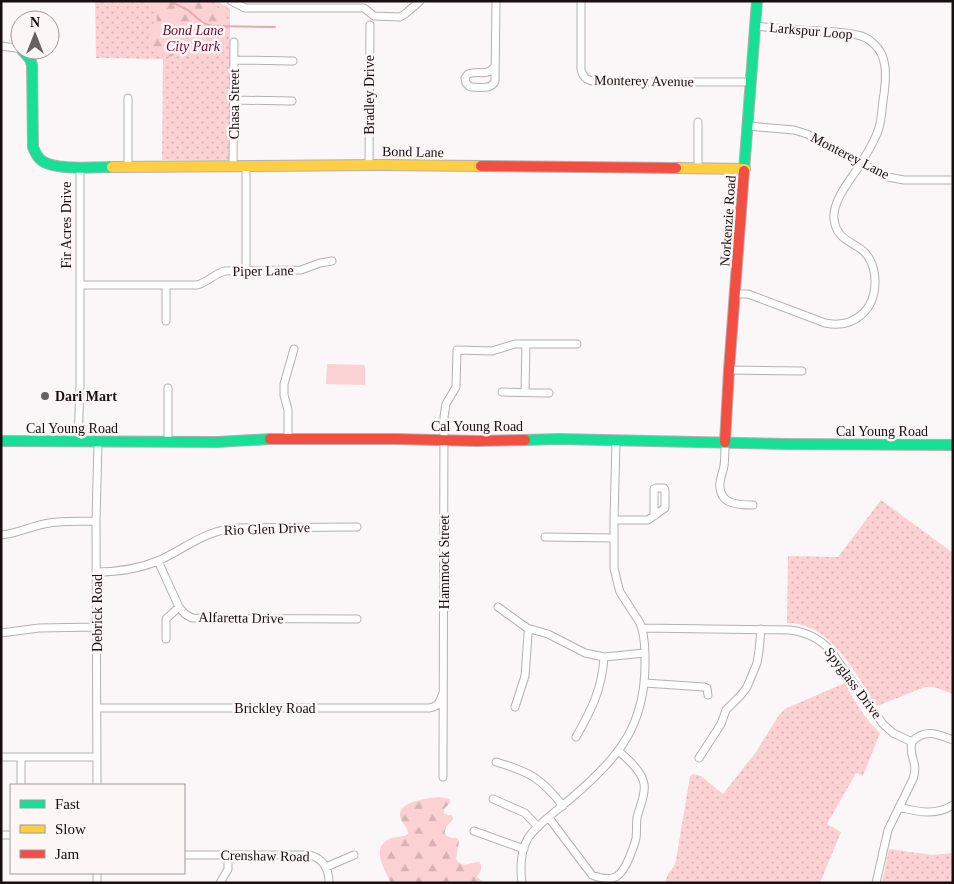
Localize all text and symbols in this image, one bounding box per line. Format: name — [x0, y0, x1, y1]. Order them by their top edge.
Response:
north arrow — [10, 10, 60, 60]
text: N — [30, 15, 40, 30]
street label: Larkspur Loop — [769, 20, 853, 42]
park label: Bond Lane City Park — [162, 23, 224, 54]
street label: Bradley Drive — [362, 55, 377, 135]
street label: Chasa Street — [227, 69, 242, 139]
street label: Monterey Avenue — [594, 73, 694, 89]
street label: Monterey Lane — [808, 130, 892, 182]
street label: Bond Lane — [382, 144, 444, 160]
street label: Norkenzie Road — [717, 175, 739, 267]
street label: Fir Acres Drive — [59, 181, 74, 269]
street label: Piper Lane — [232, 263, 294, 279]
place label: Dari Mart — [55, 389, 117, 404]
marker: Dari Mart — [39, 390, 51, 402]
street label: Cal Young Road — [431, 419, 523, 434]
street label: Cal Young Road — [26, 421, 118, 436]
street label: Cal Young Road — [836, 424, 928, 439]
street label: Hammock Street — [437, 515, 452, 609]
street label: Rio Glen Drive — [224, 520, 310, 538]
street label: Debrick Road — [90, 574, 105, 652]
street label: Alfaretta Drive — [198, 610, 284, 626]
street label: Spyglass Drive — [821, 644, 885, 722]
street label: Brickley Road — [234, 701, 316, 716]
legend — [10, 784, 185, 874]
text: Fast — [55, 796, 81, 812]
text: Slow — [55, 821, 86, 837]
text: Jam — [55, 846, 79, 862]
street label: Crenshaw Road — [220, 848, 310, 864]

